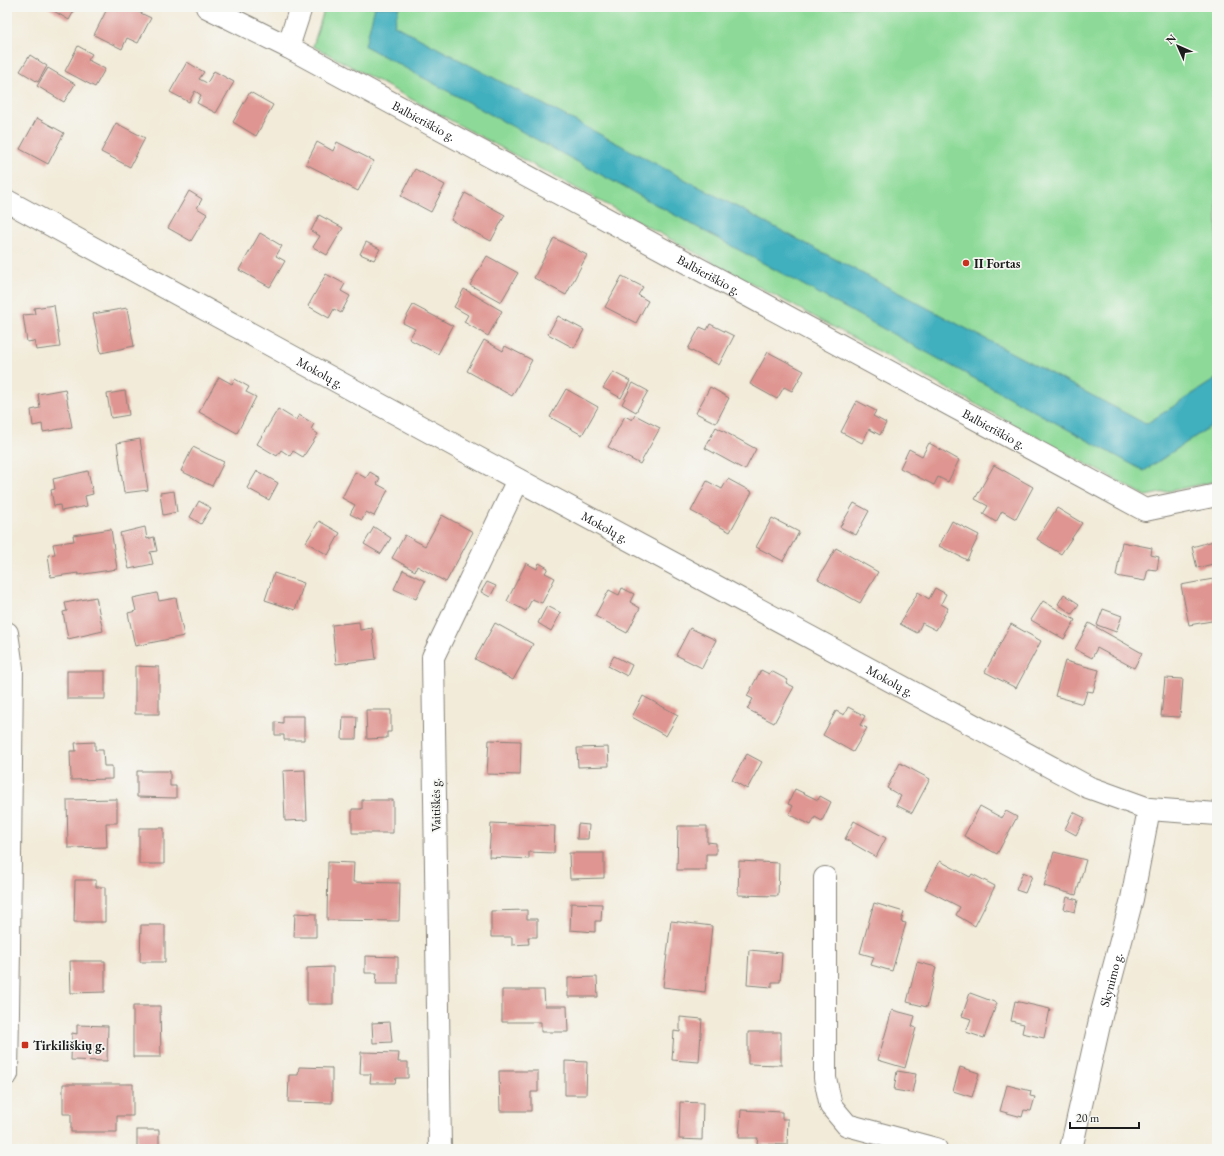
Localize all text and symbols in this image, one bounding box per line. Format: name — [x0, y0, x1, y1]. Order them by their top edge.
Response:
north arrow — [1158, 26, 1198, 66]
text: N — [1163, 31, 1179, 47]
street label: Balbieriškio g. — [389, 97, 459, 145]
street label: Balbieriškio g. — [674, 251, 744, 299]
place label: II Fortas — [974, 255, 1021, 272]
marker: II Fortas — [961, 258, 971, 268]
street label: Mokolų g. — [293, 353, 347, 392]
street label: Balbieriškio g. — [959, 405, 1029, 453]
street label: Mokolų g. — [578, 507, 631, 547]
street label: Mokolų g. — [863, 661, 917, 700]
street label: Vaitiškės g. — [427, 778, 444, 832]
street label: Skynimo g. — [1096, 951, 1126, 1009]
place label: Tirkiliškių g. — [33, 1037, 105, 1054]
marker: Tirkiliškių g. — [20, 1040, 30, 1050]
scale bar — [1070, 1104, 1139, 1130]
text: 20 m — [1076, 1110, 1100, 1126]

